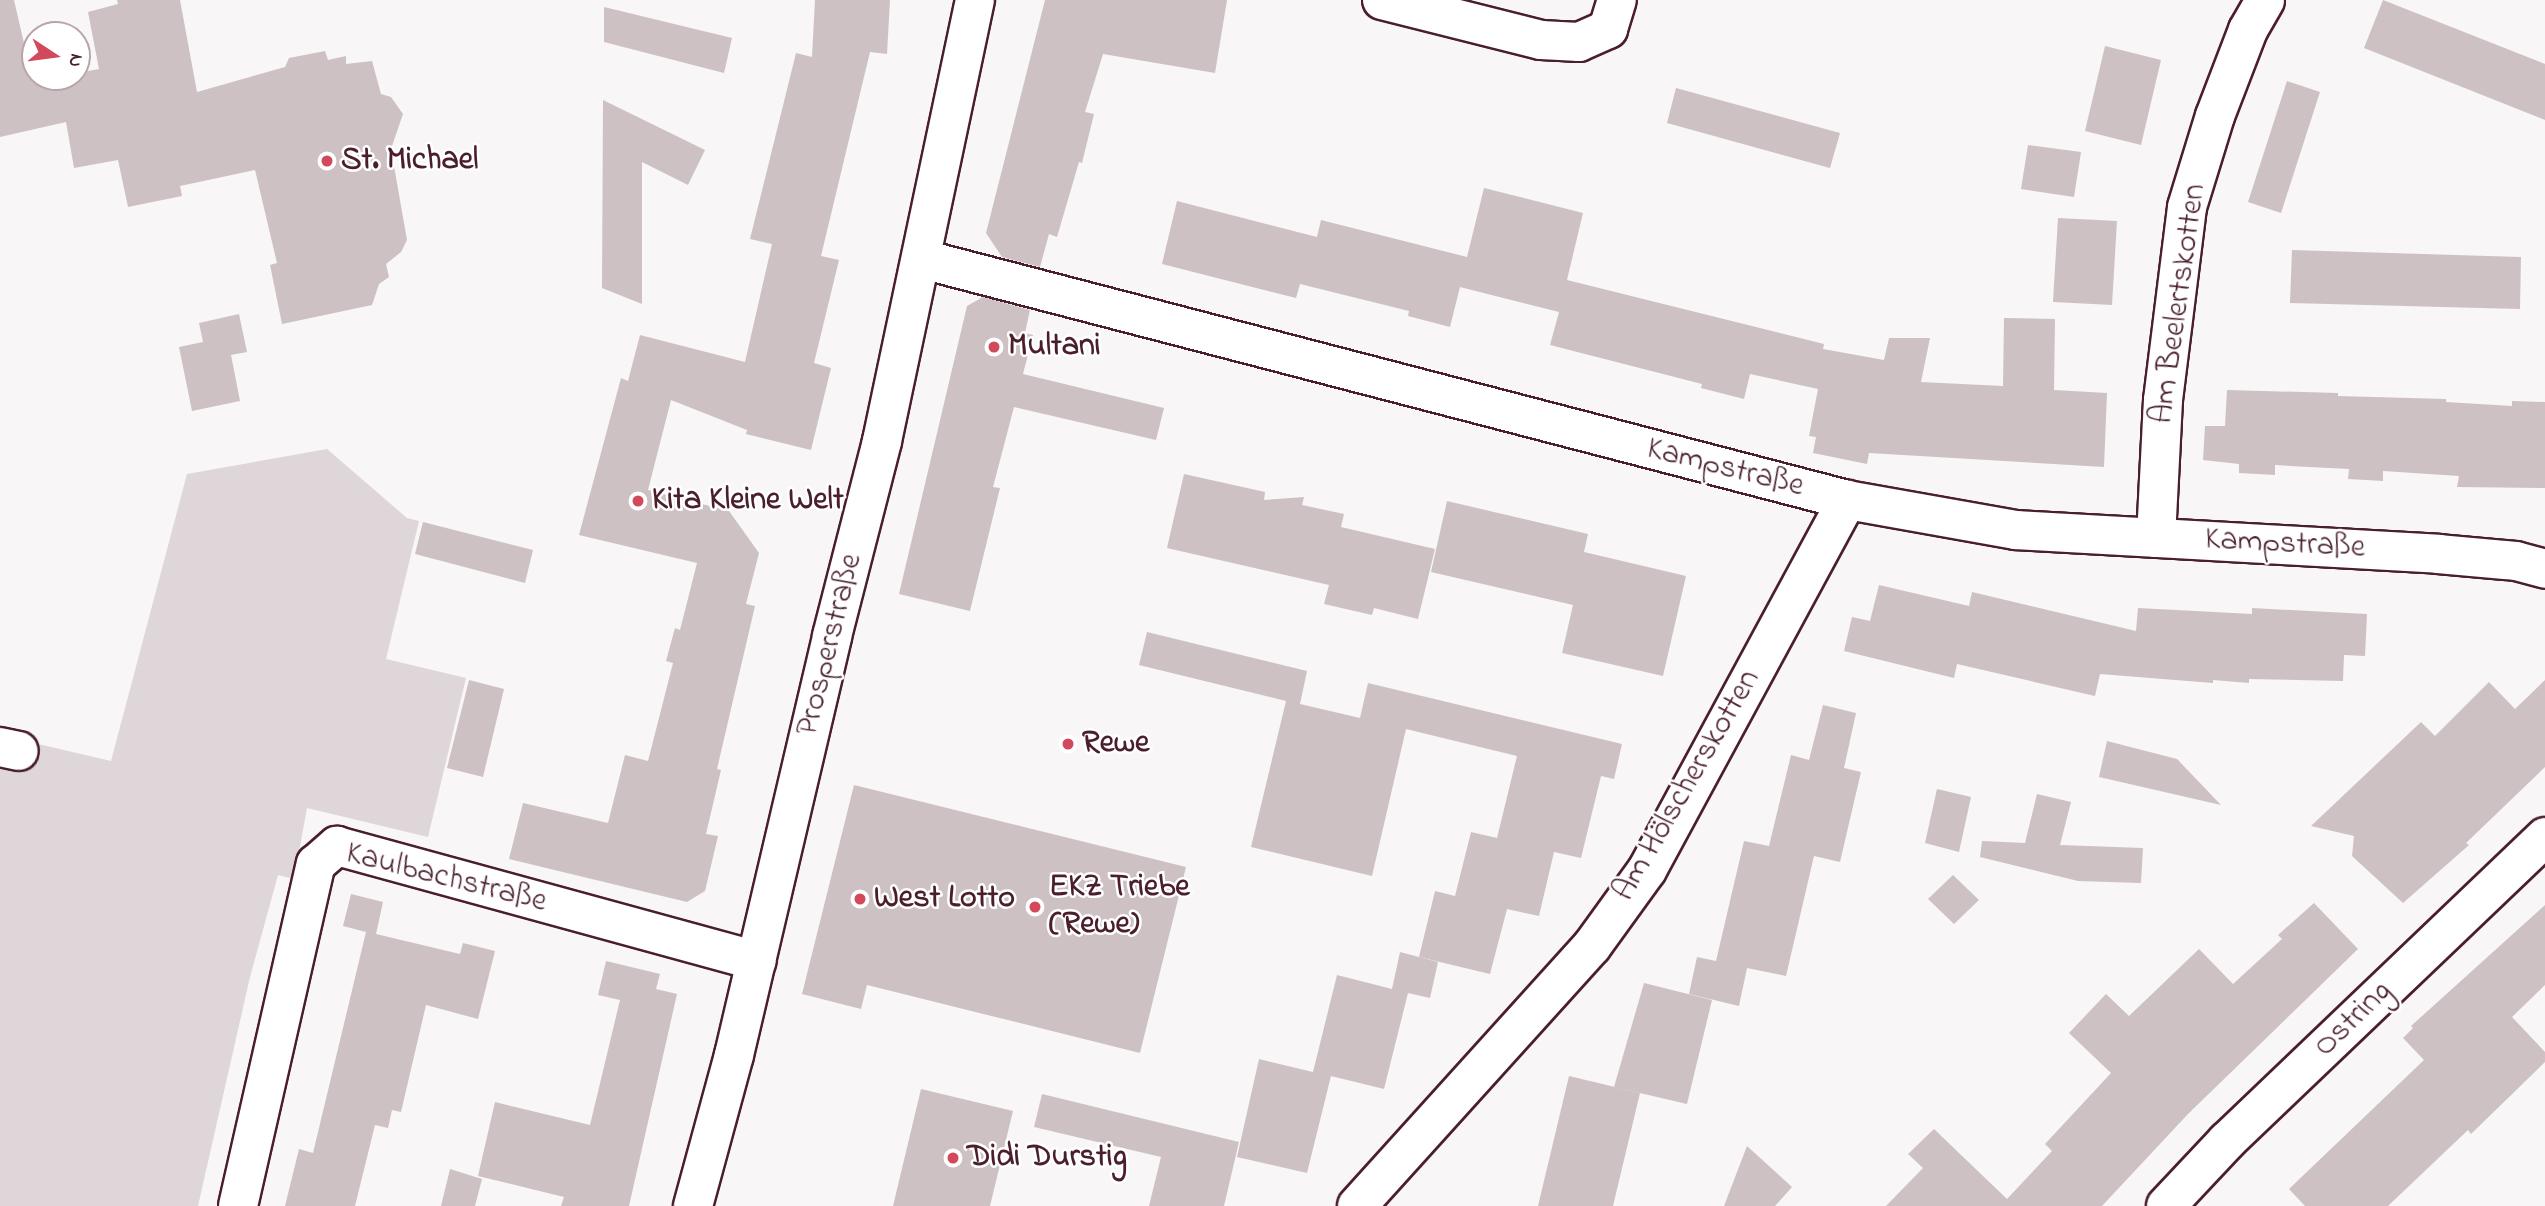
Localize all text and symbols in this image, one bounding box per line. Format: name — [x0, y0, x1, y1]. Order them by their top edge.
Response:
north arrow — [21, 21, 91, 91]
text: N — [60, 51, 90, 70]
place label: St. Michael — [341, 142, 478, 180]
marker: St. Michael — [319, 153, 335, 169]
street label: Am Beelertskotten — [2144, 182, 2216, 426]
place label: Multani — [1008, 328, 1101, 366]
marker: Multani — [986, 339, 1002, 355]
street label: Kampstraße — [1643, 431, 1807, 507]
place label: Kita Kleine Welt — [652, 482, 844, 520]
marker: Kita Kleine Welt — [630, 493, 646, 509]
street label: Kampstraße — [2204, 522, 2366, 568]
street label: Prosperstraße — [790, 550, 872, 740]
street label: Am Hölscherskotten — [1606, 664, 1770, 908]
place label: Rewe — [1082, 725, 1149, 763]
marker: Rewe — [1060, 736, 1076, 752]
street label: Kaulbachstraße — [342, 836, 550, 922]
place label: EKZ Triebe (Rewe) — [1049, 870, 1190, 945]
place label: West Lotto — [874, 880, 1015, 918]
marker: West Lotto — [852, 891, 868, 907]
marker: EKZ Triebe (Rewe) — [1027, 899, 1043, 915]
street label: Ostring — [2307, 974, 2401, 1066]
place label: Didi Durstig — [967, 1139, 1127, 1177]
marker: Didi Durstig — [945, 1150, 961, 1166]

